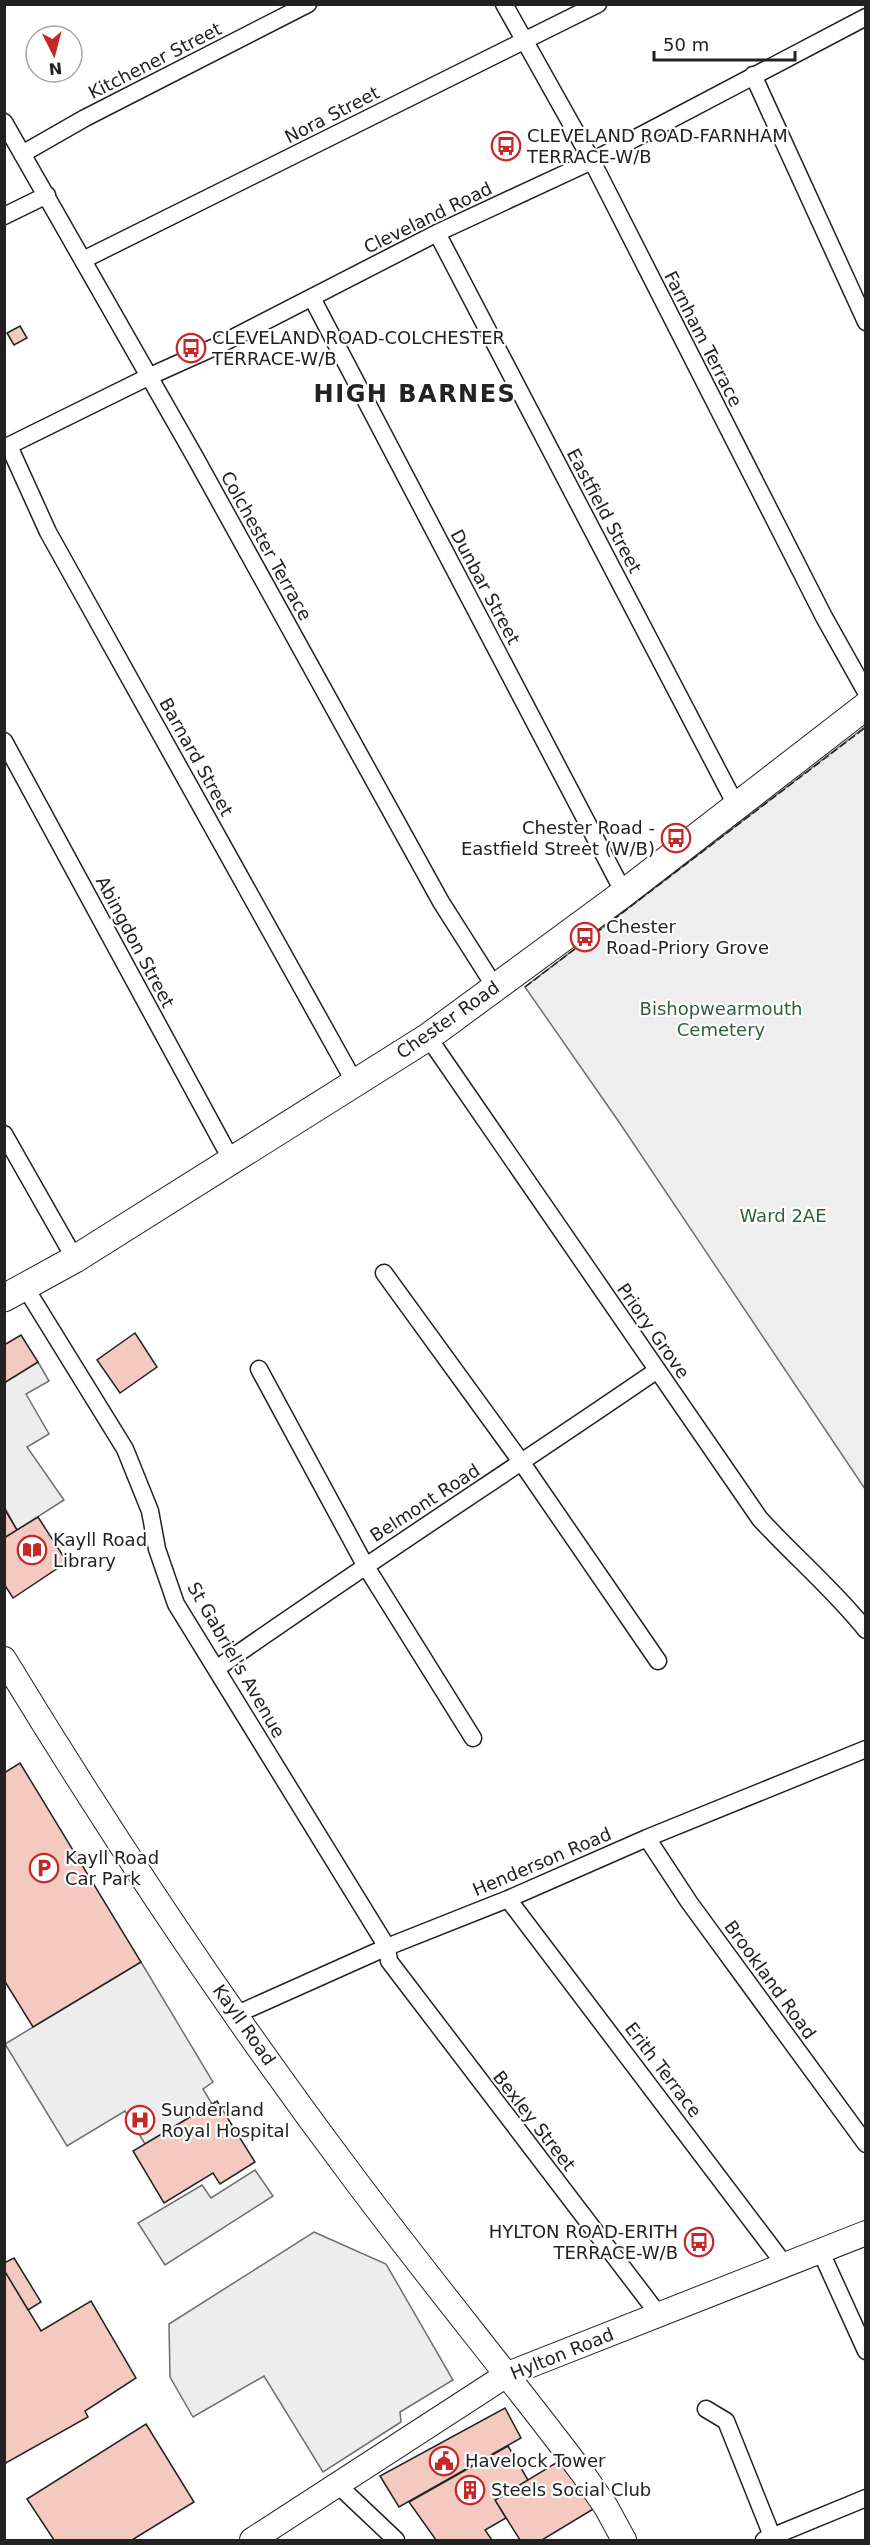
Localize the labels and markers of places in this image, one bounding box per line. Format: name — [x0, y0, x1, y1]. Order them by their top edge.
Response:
place label: CLEVELAND ROAD-FARNHAM TERRACE-W/B — [526, 125, 788, 167]
bus stop icon: CLEVELAND ROAD-FARNHAM TERRACE-W/B — [490, 130, 522, 162]
place label: CLEVELAND ROAD-COLCHESTER TERRACE-W/B — [211, 327, 505, 369]
bus stop icon: CLEVELAND ROAD-COLCHESTER TERRACE-W/B — [175, 332, 207, 364]
place label: Chester Road - Eastfield Street (W/B) — [461, 817, 655, 859]
bus stop icon: Chester Road - Eastfield Street (W/B) — [660, 822, 692, 854]
place label: Chester Road-Priory Grove — [606, 916, 769, 958]
bus stop icon: Chester Road-Priory Grove — [569, 921, 601, 953]
place label: Kayll Road Library — [53, 1529, 147, 1571]
library icon: Kayll Road Library — [16, 1534, 48, 1566]
place label: Kayll Road Car Park — [65, 1847, 159, 1889]
parking icon: Kayll Road Car Park — [28, 1852, 60, 1884]
place label: Sunderland Royal Hospital — [161, 2099, 290, 2141]
hospital icon: Sunderland Royal Hospital — [124, 2104, 156, 2136]
place label: HYLTON ROAD-ERITH TERRACE-W/B — [489, 2221, 678, 2263]
bus stop icon: HYLTON ROAD-ERITH TERRACE-W/B — [683, 2226, 715, 2258]
public building icon: Havelock Tower — [428, 2445, 460, 2477]
place label: Havelock Tower — [465, 2450, 606, 2471]
building icon: Steels Social Club — [454, 2474, 486, 2506]
place label: Steels Social Club — [491, 2479, 651, 2500]

